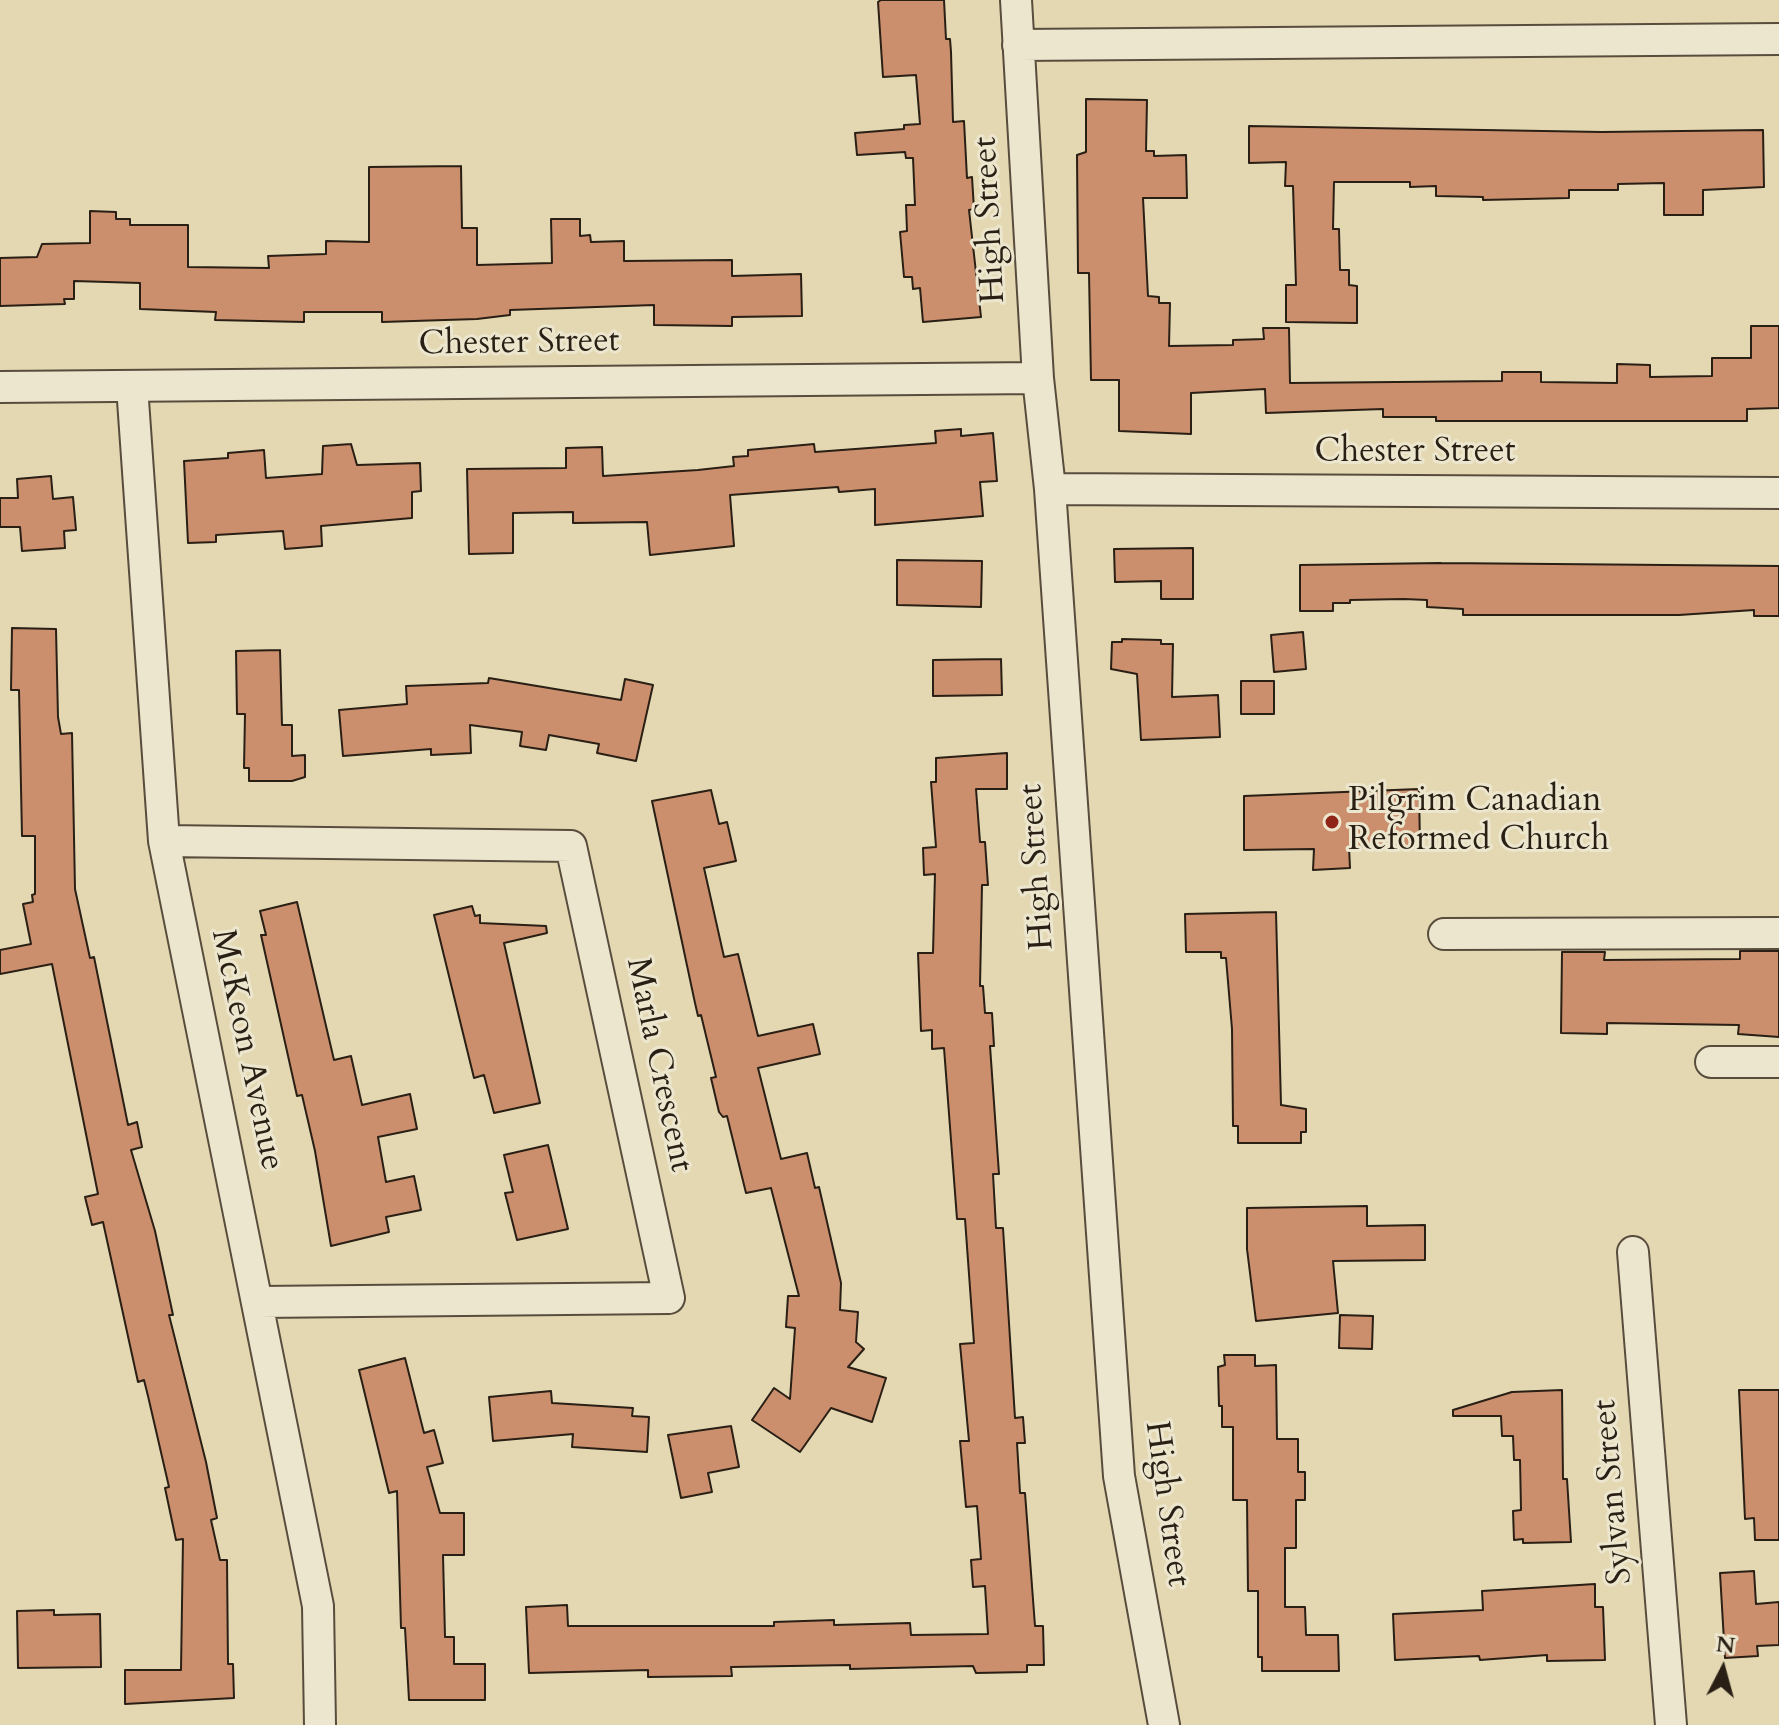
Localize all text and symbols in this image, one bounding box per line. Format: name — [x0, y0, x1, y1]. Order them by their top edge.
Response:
street label: High Street — [966, 136, 1016, 304]
street label: Chester Street — [418, 322, 620, 366]
street label: Chester Street — [1315, 433, 1515, 473]
street label: High Street — [1012, 782, 1064, 952]
place label: Pilgrim Canadian Reformed Church — [1348, 782, 1609, 862]
marker: Pilgrim Canadian Reformed Church — [1323, 813, 1341, 831]
street label: McKeon Avenue — [201, 926, 291, 1174]
street label: Marla Crescent — [615, 954, 701, 1176]
street label: Sylvan Street — [1586, 1398, 1642, 1586]
street label: High Street — [1134, 1419, 1198, 1589]
north arrow — [1683, 1629, 1763, 1709]
text: N — [1714, 1629, 1737, 1661]

